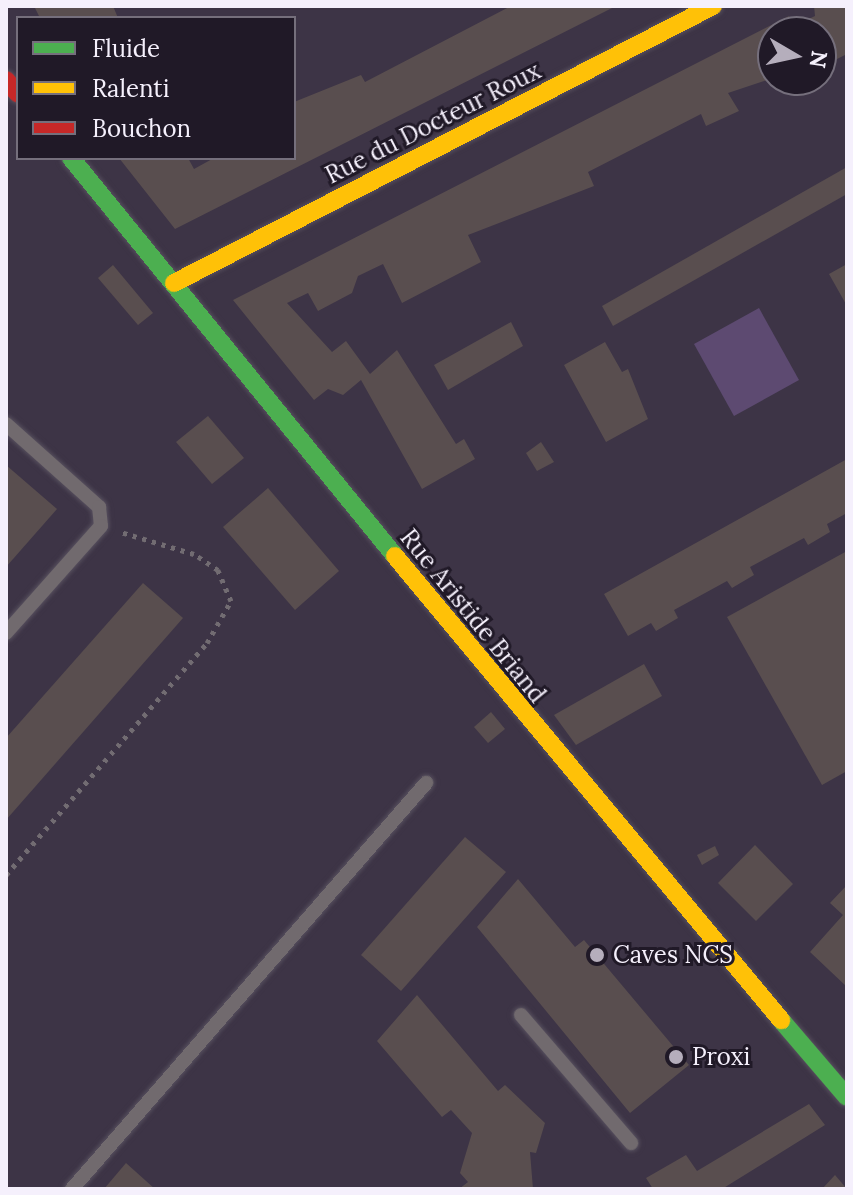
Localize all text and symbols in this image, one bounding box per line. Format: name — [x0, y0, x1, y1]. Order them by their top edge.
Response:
legend — [16, 16, 296, 160]
north arrow — [757, 16, 837, 96]
text: Fluide — [92, 33, 160, 64]
text: N — [804, 49, 834, 70]
street label: Rue du Docteur Roux — [321, 56, 545, 190]
text: Ralenti — [92, 73, 169, 104]
text: Bouchon — [92, 113, 191, 144]
street label: Rue Aristide Briand — [394, 523, 552, 709]
place label: Caves NCS — [613, 941, 733, 969]
marker: Caves NCS — [588, 946, 606, 964]
place label: Proxi — [692, 1043, 750, 1071]
marker: Proxi — [667, 1048, 685, 1066]

